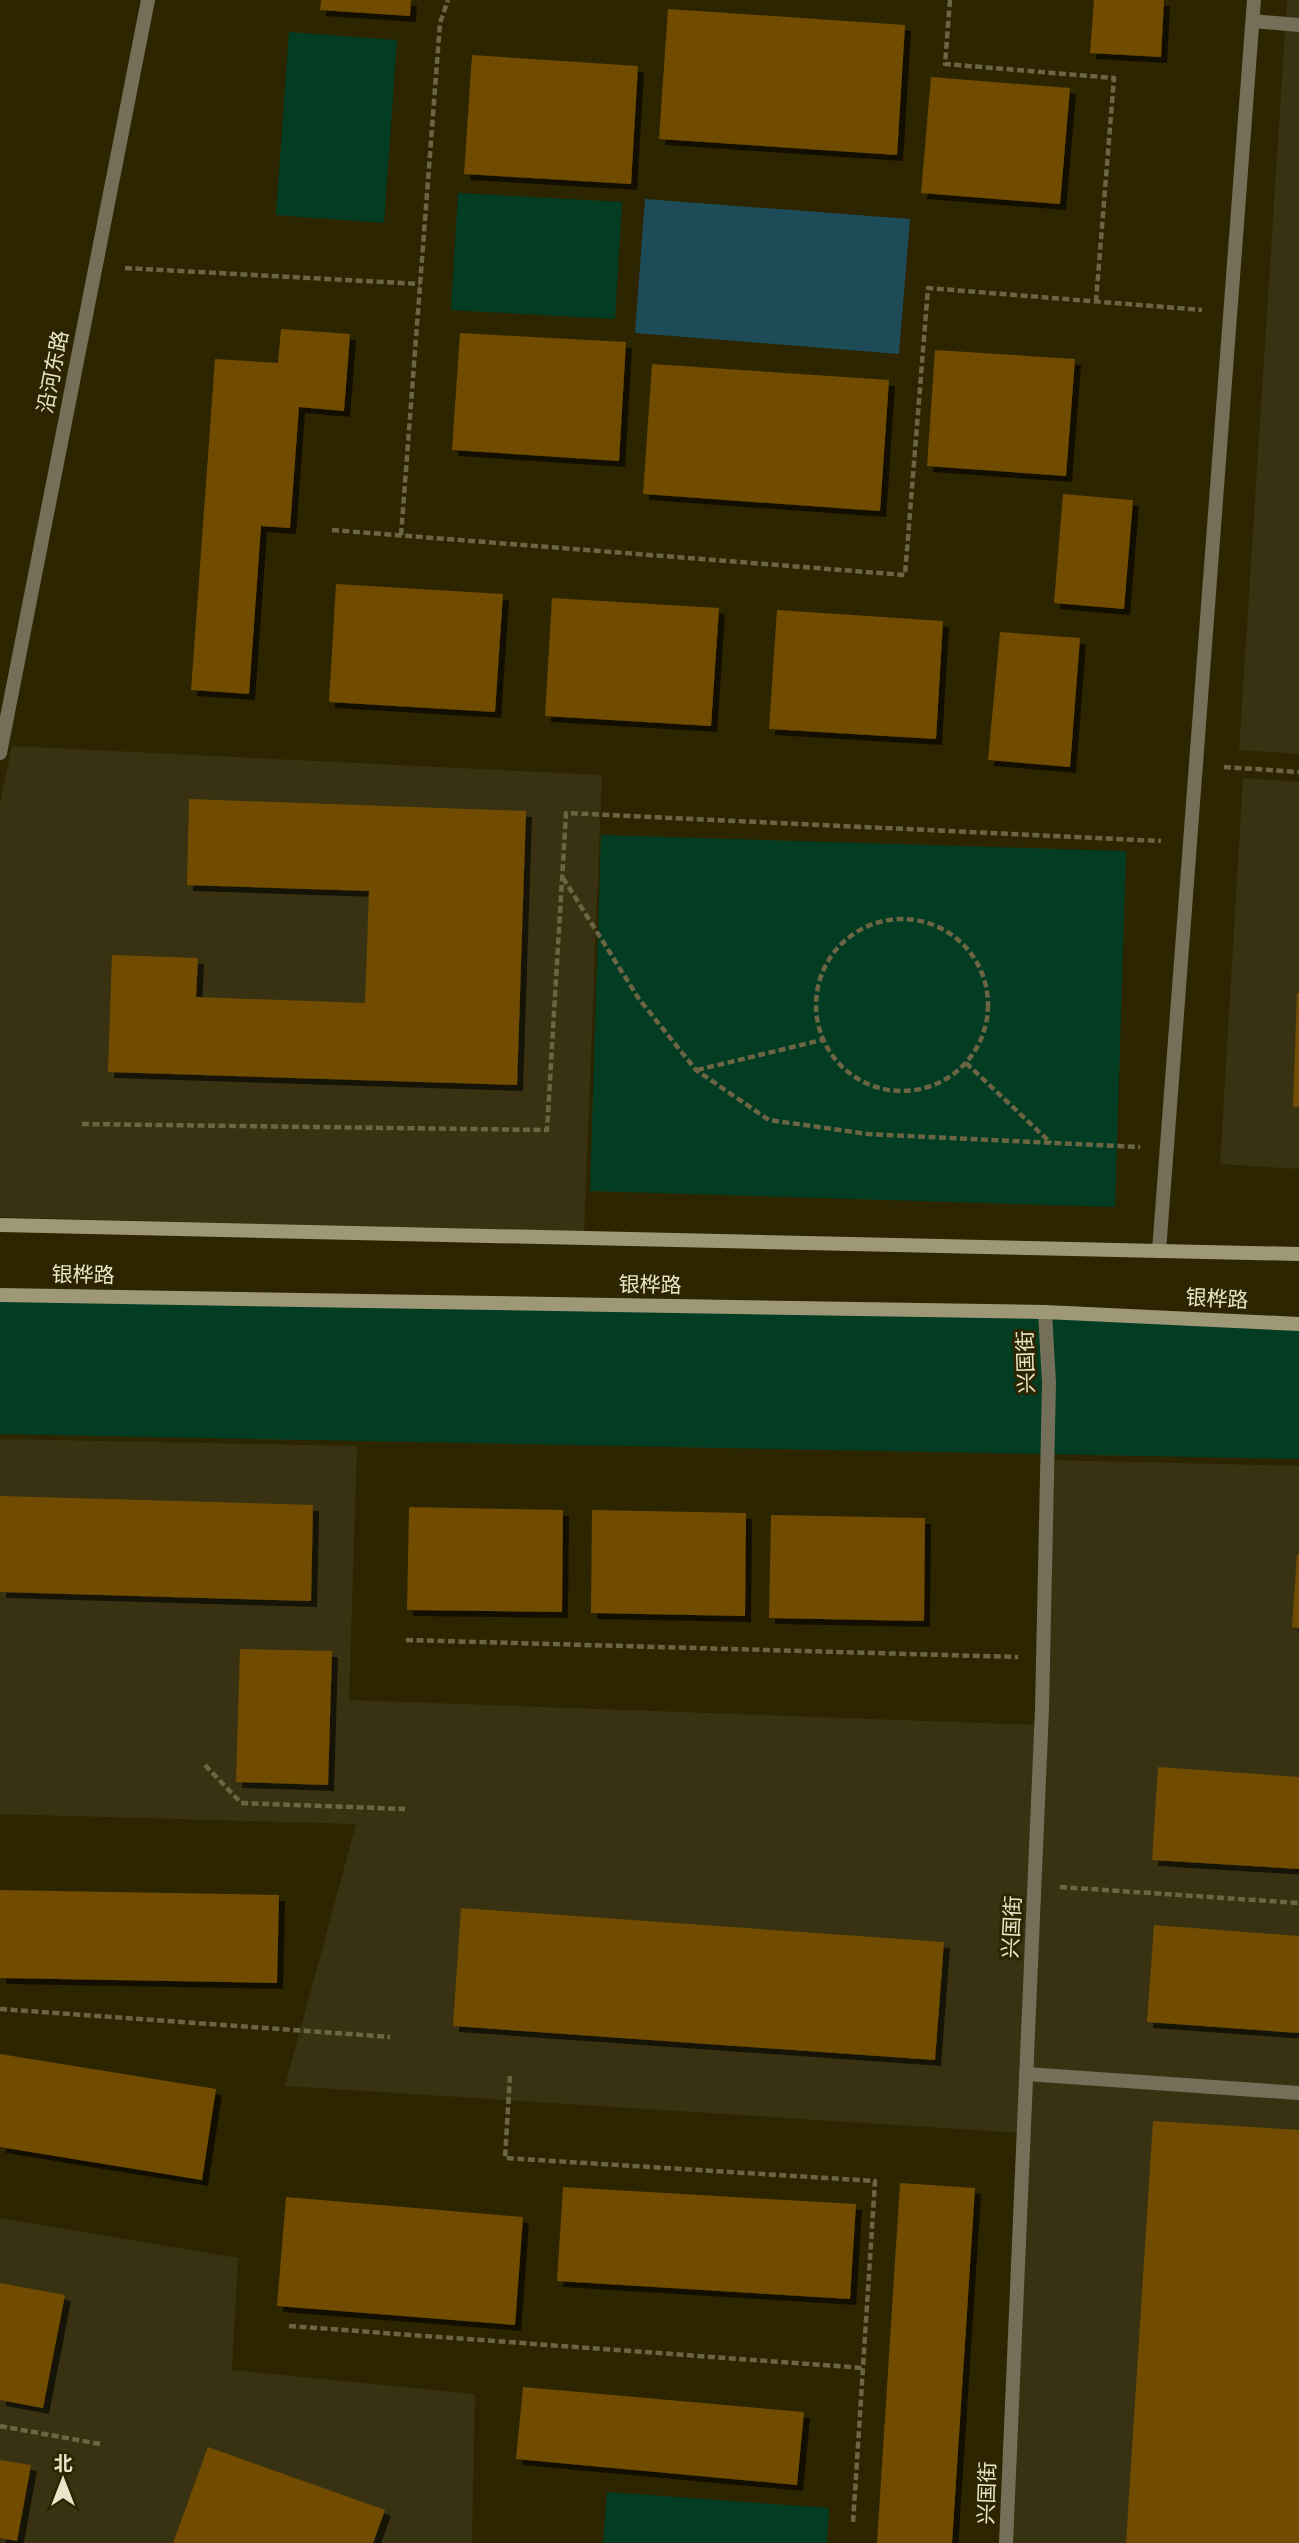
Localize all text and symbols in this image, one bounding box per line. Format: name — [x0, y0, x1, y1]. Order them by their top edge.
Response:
street label: 沿河东路 — [33, 328, 72, 415]
street label: 银桦路 — [51, 1262, 115, 1287]
street label: 银桦路 — [618, 1272, 682, 1297]
street label: 银桦路 — [1185, 1285, 1249, 1312]
street label: 兴国街 — [1013, 1330, 1038, 1394]
street label: 兴国街 — [998, 1895, 1025, 1959]
north arrow — [28, 2445, 98, 2515]
text: 北 — [53, 2453, 73, 2474]
street label: 兴国街 — [974, 2461, 999, 2525]

